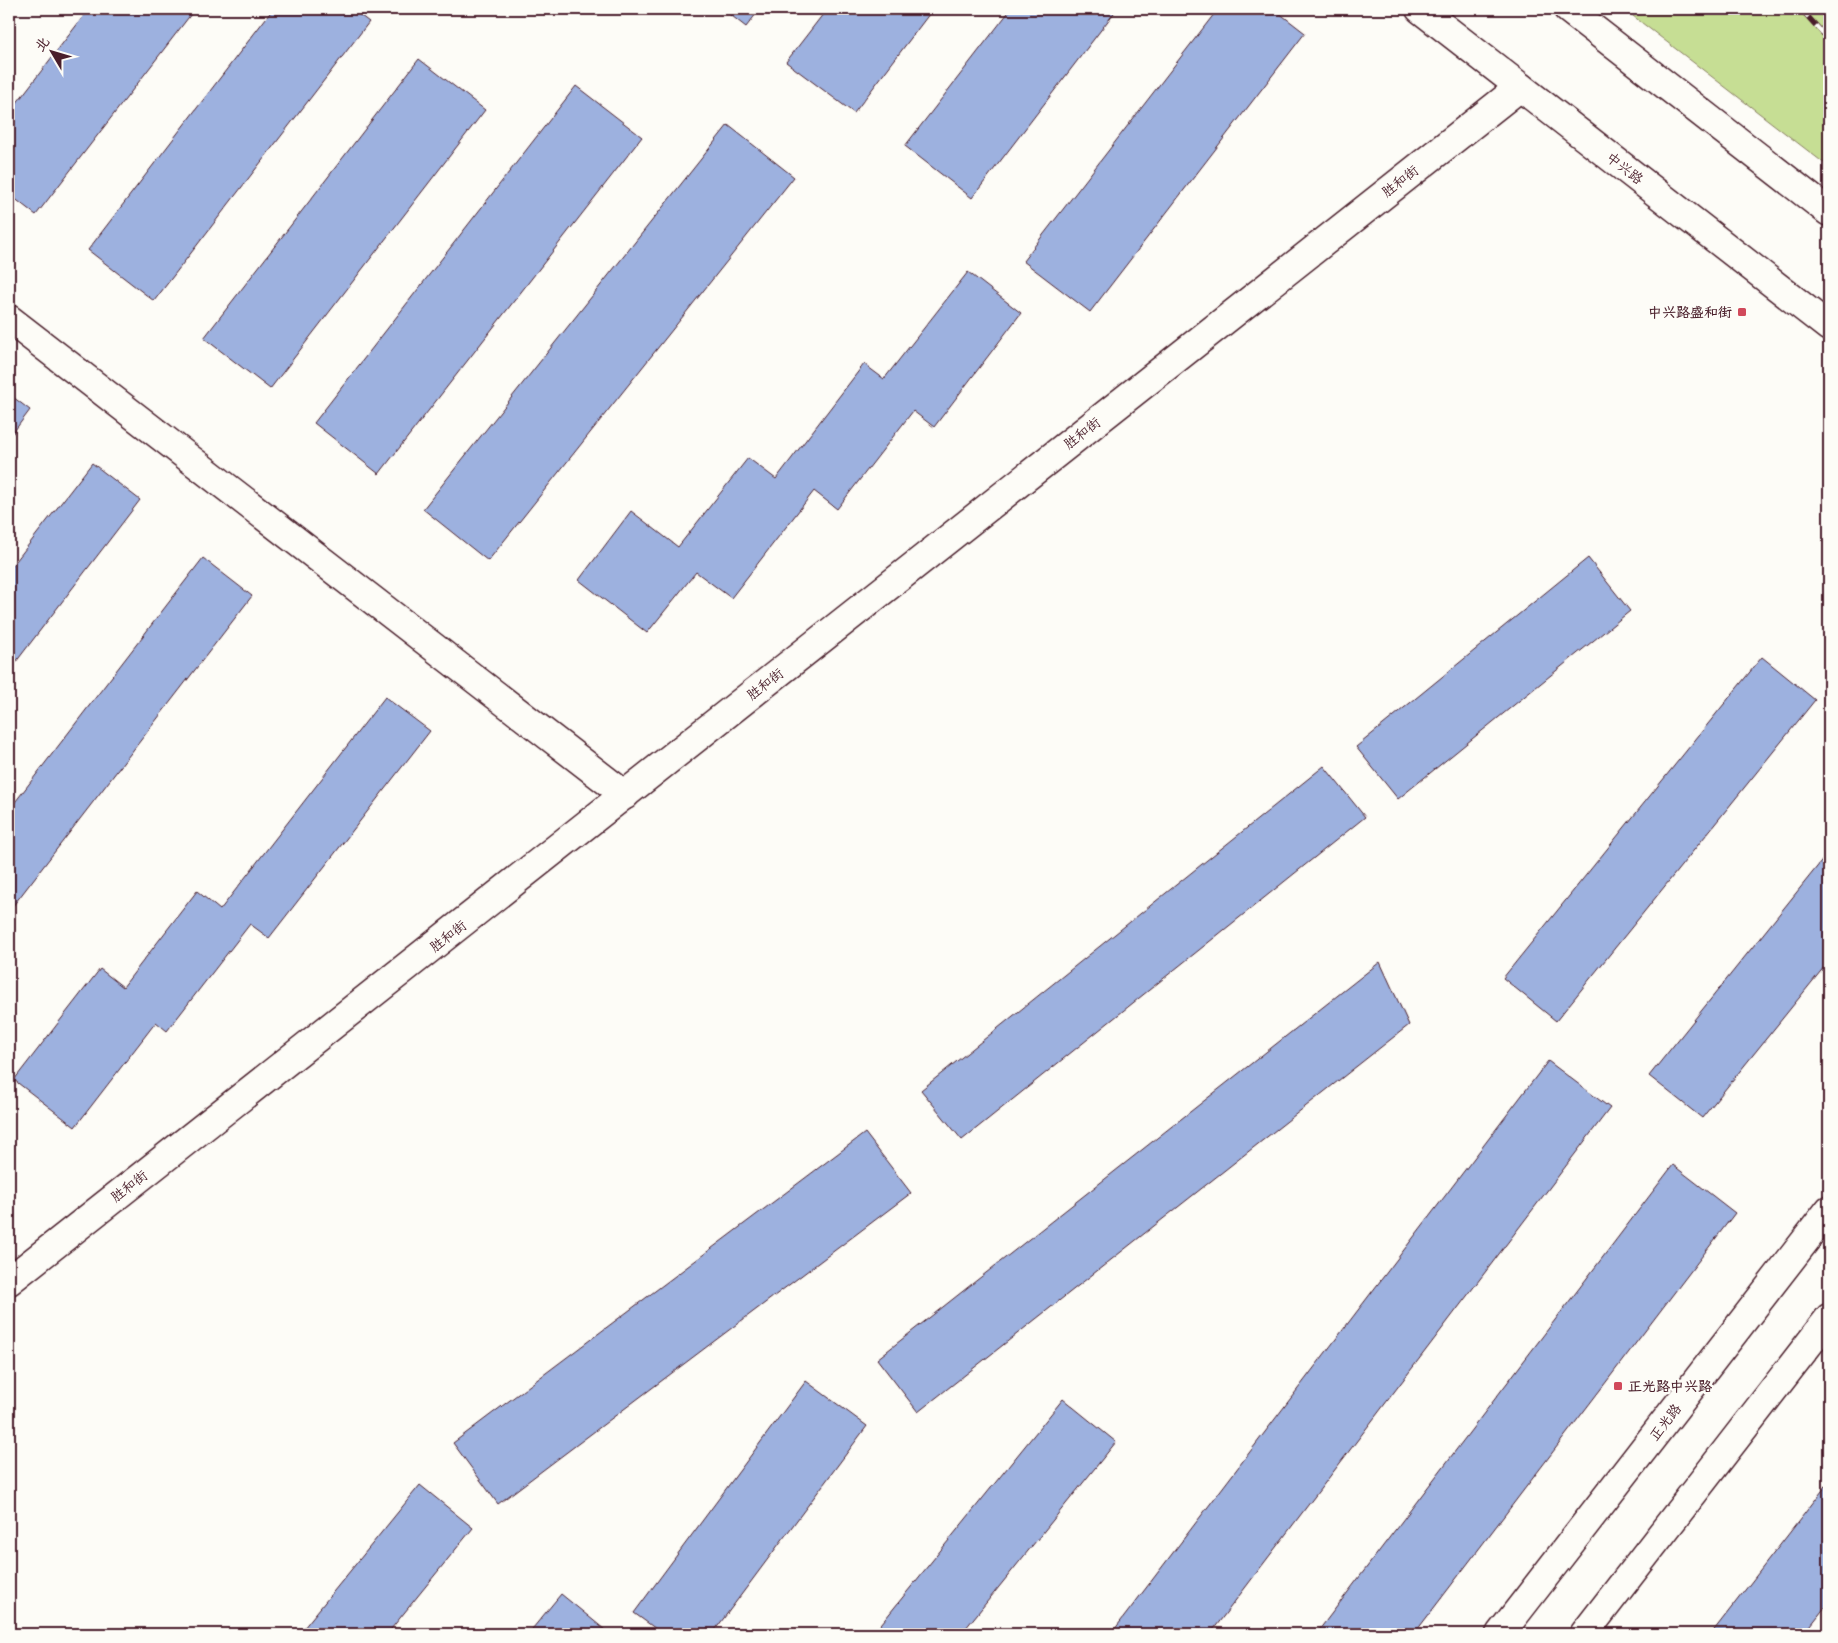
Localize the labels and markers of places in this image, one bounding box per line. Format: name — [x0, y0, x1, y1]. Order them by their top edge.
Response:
place label: 中兴路盛和街 — [1648, 302, 1732, 324]
marker: 中兴路盛和街 — [1736, 306, 1748, 318]
place label: 正光路中兴路 — [1628, 1376, 1712, 1398]
marker: 正光路中兴路 — [1612, 1380, 1624, 1392]

